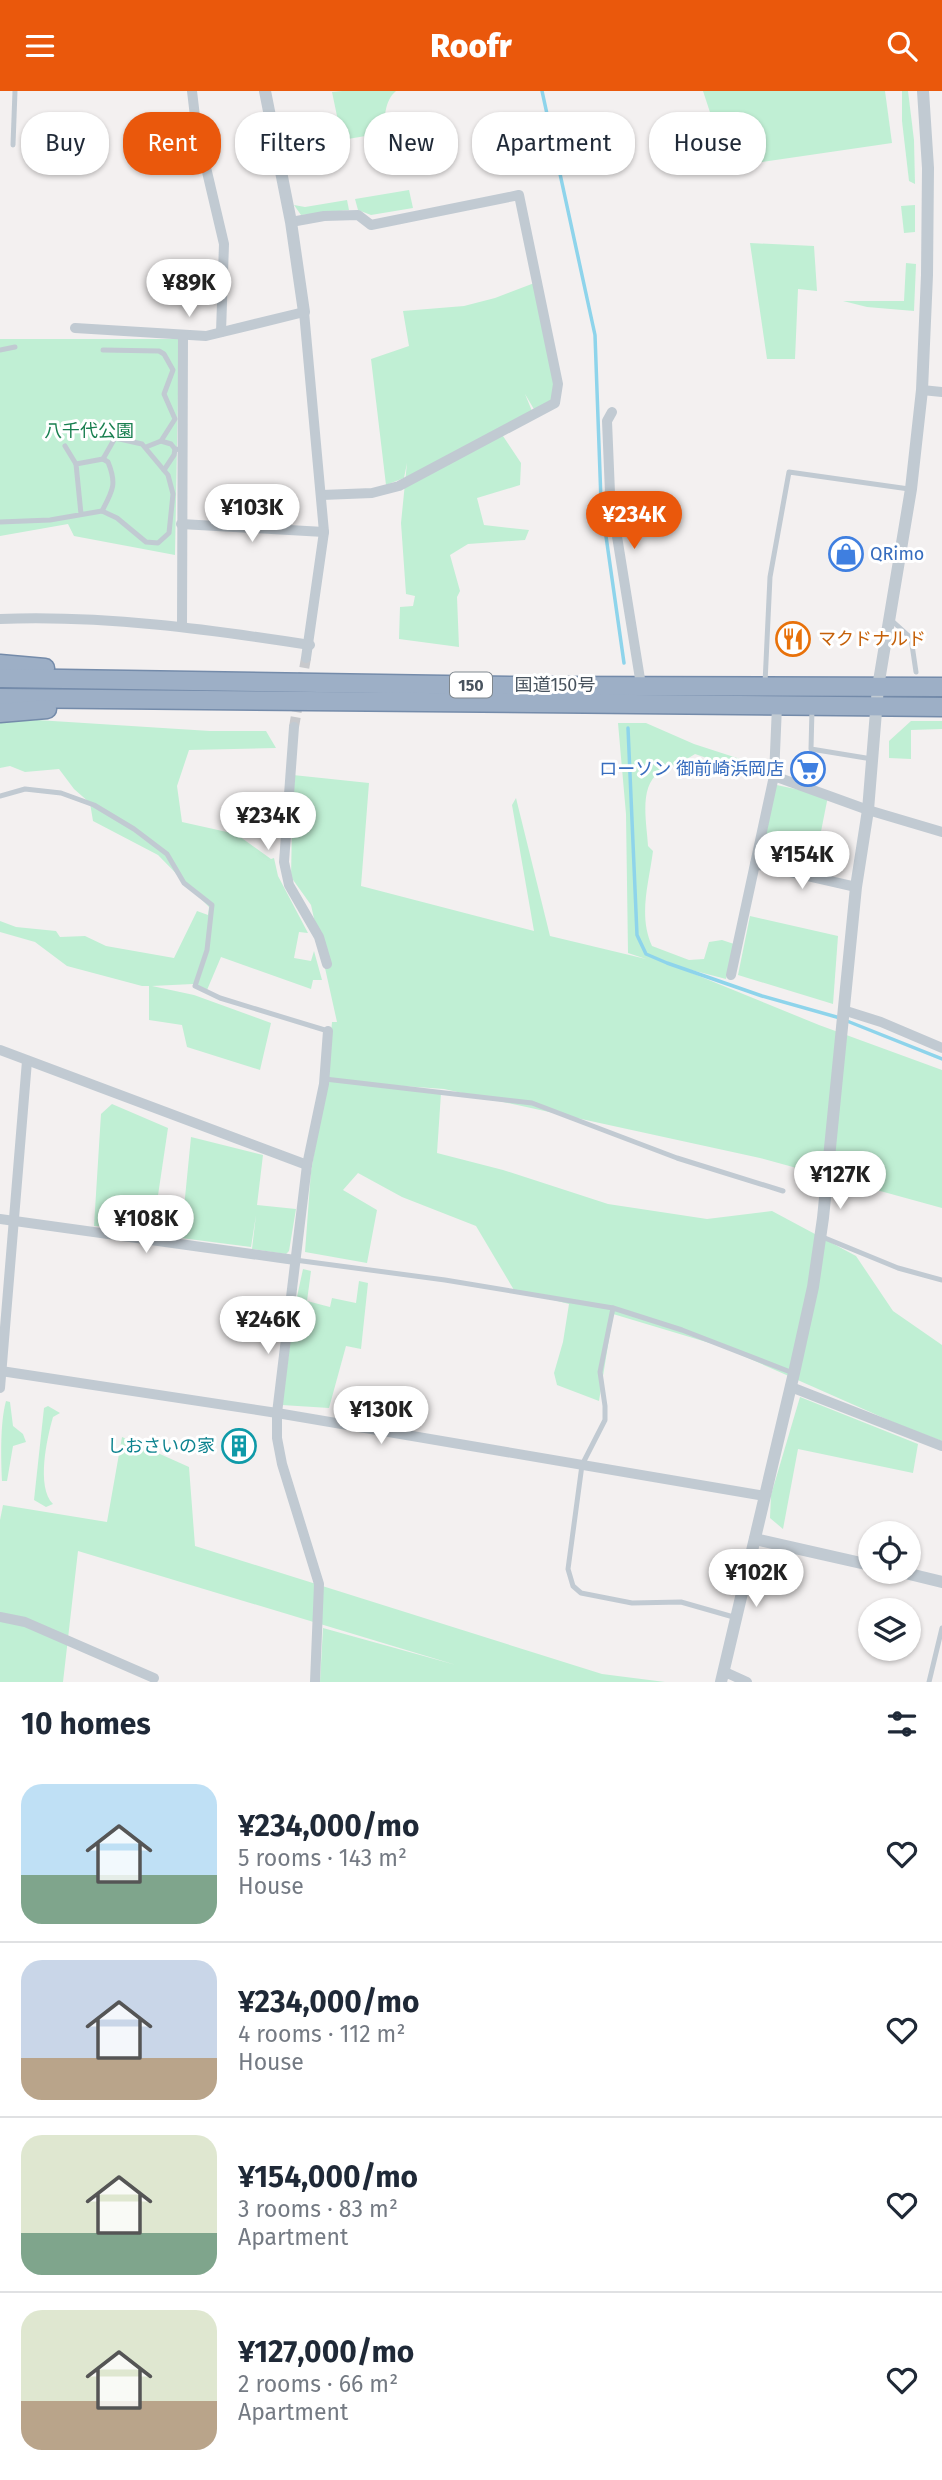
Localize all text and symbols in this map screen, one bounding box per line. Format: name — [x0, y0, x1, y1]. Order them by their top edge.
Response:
icon: menu — [21, 27, 59, 65]
text: Roofr — [430, 27, 512, 65]
icon: search — [883, 27, 921, 65]
chip: Buy — [21, 112, 109, 175]
chip: Rent — [123, 112, 221, 175]
chip: Filters — [235, 112, 350, 175]
chip: New — [364, 112, 458, 175]
chip: Apartment — [472, 112, 635, 175]
chip: House — [649, 112, 766, 175]
pin: ¥89K — [148, 259, 230, 319]
text: ¥89K — [162, 268, 216, 296]
park label: 八千代公園 — [44, 420, 134, 442]
pin: ¥103K — [203, 484, 301, 544]
pin: ¥234K — [585, 491, 683, 551]
text: ¥103K — [221, 493, 283, 521]
text: ¥234K — [602, 500, 666, 528]
shop icon: QRimo — [827, 535, 865, 573]
place label: QRimo — [870, 543, 924, 565]
restaurant icon: マクドナルド — [774, 620, 812, 658]
place label: マクドナルド — [818, 628, 926, 650]
road number: 150 — [450, 673, 492, 698]
street label: 国道150号 — [515, 674, 595, 696]
supermarket icon: ローソン 御前崎浜岡店 — [789, 750, 827, 788]
place label: ローソン 御前崎浜岡店 — [599, 758, 784, 780]
pin: ¥234K — [219, 793, 317, 852]
text: ¥234K — [236, 801, 300, 829]
pin: ¥154K — [753, 831, 851, 891]
text: ¥154K — [771, 840, 833, 868]
pin: ¥127K — [791, 1151, 889, 1211]
text: ¥127K — [810, 1160, 870, 1188]
pin: ¥108K — [97, 1195, 195, 1255]
text: ¥108K — [114, 1204, 178, 1232]
pin: ¥246K — [219, 1297, 317, 1356]
text: ¥246K — [236, 1305, 300, 1333]
pin: ¥130K — [332, 1387, 430, 1446]
text: ¥130K — [349, 1395, 413, 1423]
building icon: しおさいの家 — [220, 1427, 258, 1465]
place label: しおさいの家 — [107, 1435, 215, 1457]
map controls — [858, 1521, 921, 1661]
button: locate — [858, 1521, 921, 1584]
pin: ¥102K — [707, 1549, 805, 1609]
text: ¥102K — [725, 1558, 787, 1586]
button: layers — [858, 1598, 921, 1661]
icon: filters — [883, 1705, 921, 1743]
text: 10 homes — [21, 1706, 151, 1742]
text: ¥234,000/mo — [238, 1808, 419, 1844]
icon: home — [77, 1812, 161, 1896]
icon: heart — [883, 1835, 921, 1873]
text: 5 rooms · 143 m² — [238, 1844, 407, 1872]
text: House — [238, 1872, 304, 1900]
text: ¥234,000/mo — [238, 1984, 419, 2020]
icon: home — [77, 1988, 161, 2072]
icon: heart — [883, 2011, 921, 2049]
text: 4 rooms · 112 m² — [238, 2020, 405, 2048]
text: House — [238, 2048, 304, 2076]
text: ¥154,000/mo — [238, 2159, 418, 2195]
icon: home — [77, 2163, 161, 2247]
icon: heart — [883, 2186, 921, 2224]
text: 3 rooms · 83 m² — [238, 2195, 398, 2223]
text: Apartment — [238, 2223, 348, 2251]
text: ¥127,000/mo — [238, 2334, 414, 2370]
icon: home — [77, 2338, 161, 2422]
icon: heart — [883, 2361, 921, 2399]
text: 2 rooms · 66 m² — [238, 2370, 398, 2398]
text: Apartment — [238, 2398, 348, 2426]

